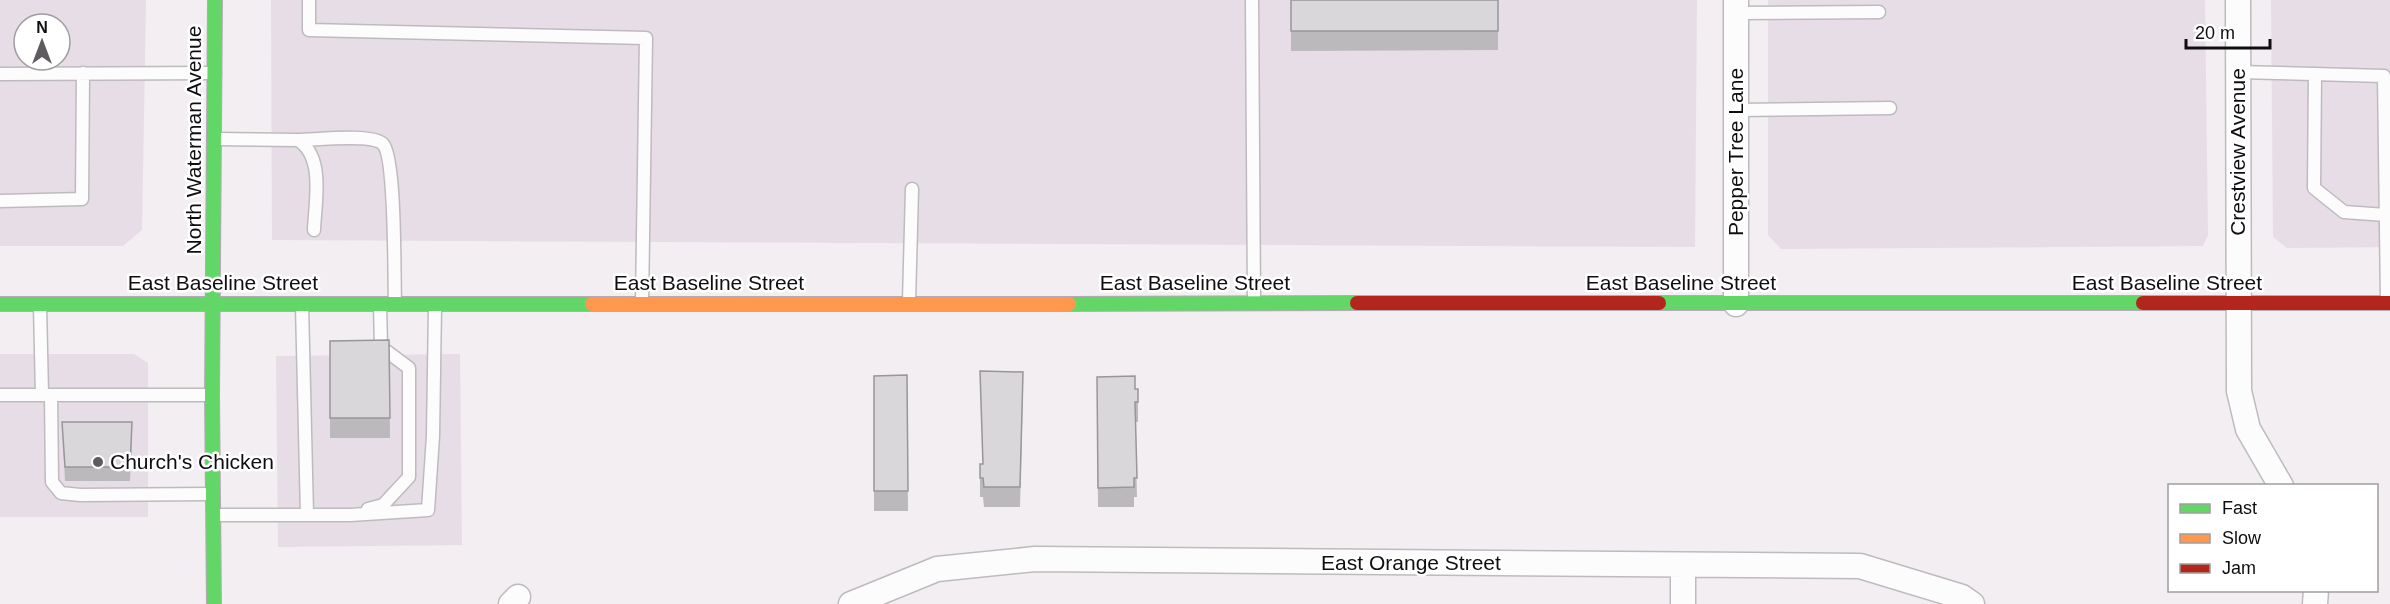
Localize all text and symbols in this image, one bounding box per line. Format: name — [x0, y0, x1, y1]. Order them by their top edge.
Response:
north arrow — [12, 12, 72, 72]
scale bar — [2186, 12, 2270, 50]
text: N — [36, 19, 48, 36]
text: 20 m — [2195, 23, 2235, 43]
street label: North Waterman Avenue — [182, 26, 205, 254]
street label: Pepper Tree Lane — [1724, 68, 1747, 236]
street label: Crestview Avenue — [2226, 68, 2249, 236]
street label: East Baseline Street — [128, 271, 318, 294]
street label: East Baseline Street — [614, 271, 804, 294]
street label: East Baseline Street — [1100, 271, 1290, 294]
street label: East Baseline Street — [1586, 271, 1776, 294]
street label: East Baseline Street — [2072, 271, 2262, 294]
place label: Church's Chicken — [110, 450, 274, 473]
marker: Church's Chicken — [91, 455, 105, 469]
legend — [2168, 484, 2378, 592]
text: Fast — [2222, 498, 2257, 518]
text: Slow — [2222, 528, 2262, 548]
street label: East Orange Street — [1321, 551, 1501, 574]
text: Jam — [2222, 558, 2256, 578]

